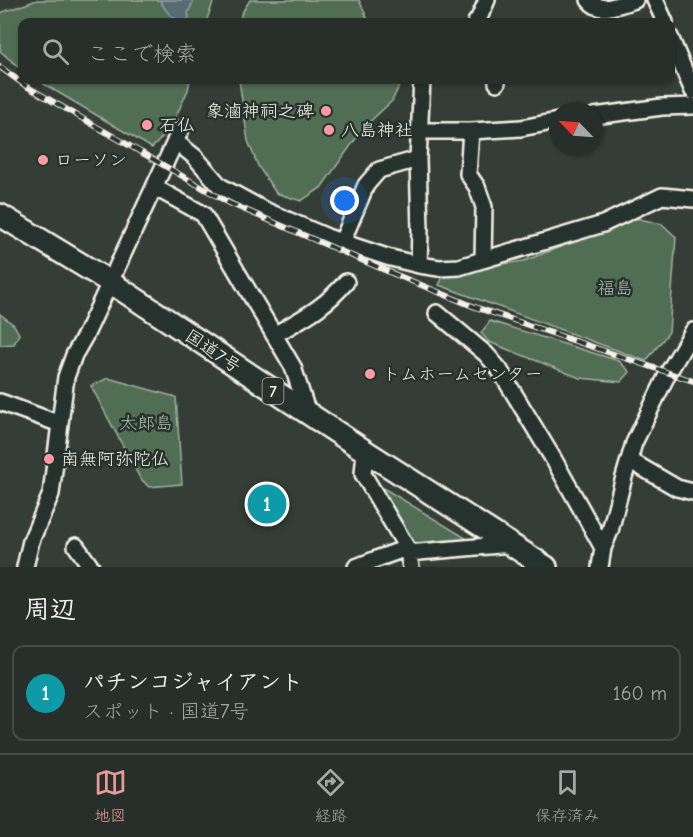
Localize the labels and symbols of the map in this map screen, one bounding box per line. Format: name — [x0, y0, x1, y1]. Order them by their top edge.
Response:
place label: 象滷神祠之碑 — [206, 101, 314, 122]
north arrow — [549, 102, 603, 156]
marker: 象滷神祠之碑 — [319, 104, 333, 118]
place label: 石仏 — [159, 115, 195, 136]
marker: 石仏 — [140, 118, 154, 132]
place label: 八島神社 — [341, 120, 413, 141]
marker: 八島神社 — [322, 123, 336, 137]
place label: ローソン — [55, 150, 127, 171]
marker: ローソン — [36, 153, 50, 167]
your location — [330, 186, 359, 215]
park label: 福島 — [597, 278, 633, 299]
street label: 国道7号 — [181, 325, 245, 378]
place label: トムホームセンター — [382, 364, 543, 385]
marker: トムホームセンター — [363, 367, 377, 381]
road number: 7 — [262, 378, 284, 404]
park label: 太郎島 — [119, 413, 173, 434]
place label: 南無阿弥陀仏 — [61, 449, 169, 470]
marker: 南無阿弥陀仏 — [42, 452, 56, 466]
pin: 1 — [248, 482, 286, 526]

